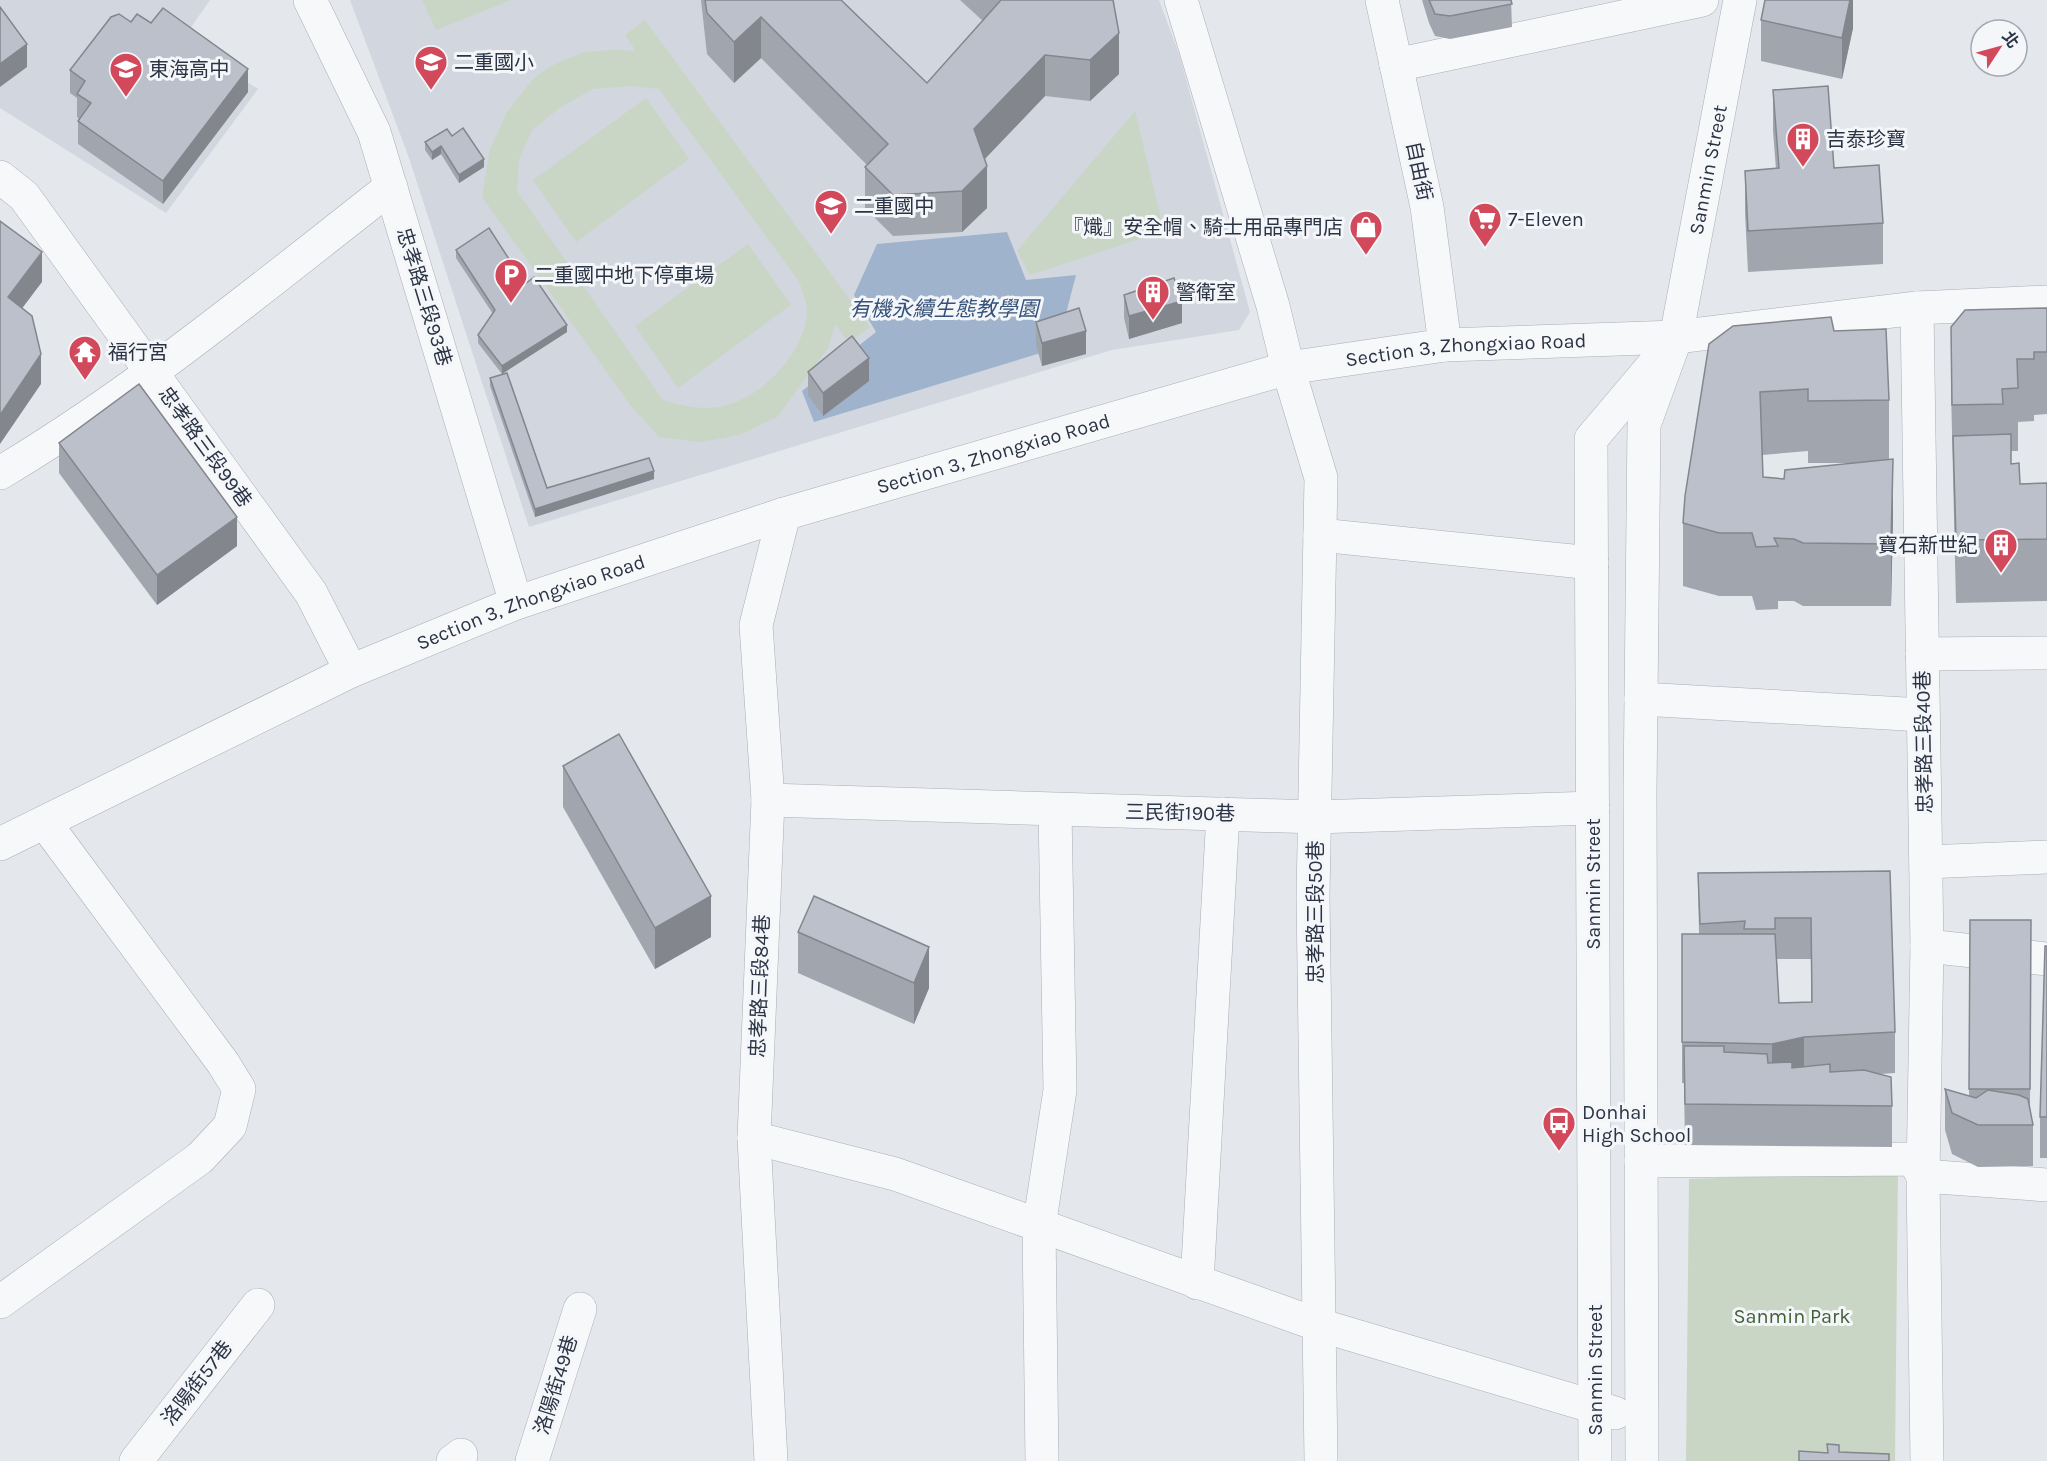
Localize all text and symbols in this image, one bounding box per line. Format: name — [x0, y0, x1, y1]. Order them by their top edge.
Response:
north arrow — [1969, 18, 2029, 78]
text: 北 — [1998, 27, 2023, 52]
school or university icon: 二重國小 — [413, 44, 449, 91]
school or university icon: 東海高中 — [108, 51, 144, 98]
place label: 二重國小 — [454, 51, 534, 74]
place label: 東海高中 — [149, 58, 229, 81]
street label: Sanmin Street — [1684, 102, 1731, 236]
building icon: 吉泰珍寶 — [1785, 121, 1821, 168]
place label: 吉泰珍寶 — [1826, 128, 1906, 151]
street label: 自由街 — [1402, 139, 1436, 203]
school or university icon: 二重國中 — [813, 188, 849, 235]
place label: 二重國中 — [854, 195, 934, 218]
supermarket icon: 7-Eleven — [1467, 201, 1503, 248]
place label: 7-Eleven — [1508, 208, 1584, 231]
shop icon: 『熾』安全帽、騎士用品專門店 — [1348, 209, 1384, 256]
place label: 『熾』安全帽、騎士用品專門店 — [1063, 216, 1343, 239]
street label: 忠孝路三段93巷 — [392, 225, 456, 369]
parking icon: 二重國中地下停車場 — [493, 257, 529, 304]
place label: 二重國中地下停車場 — [534, 264, 714, 287]
building icon: 警衛室 — [1135, 274, 1171, 321]
place label: 警衛室 — [1176, 281, 1236, 304]
water label: 有機永續生態教學園 — [850, 297, 1041, 321]
street label: Section 3, Zhongxiao Road — [1344, 329, 1587, 371]
temple icon: 福行宮 — [67, 334, 103, 381]
place label: 福行宮 — [108, 341, 168, 364]
street label: 忠孝路三段99巷 — [154, 382, 256, 512]
street label: Section 3, Zhongxiao Road — [874, 409, 1113, 498]
building icon: 寶石新世紀 — [1983, 527, 2019, 574]
place label: 寶石新世紀 — [1878, 534, 1978, 557]
street label: Section 3, Zhongxiao Road — [413, 549, 648, 654]
street label: 忠孝路三段40巷 — [1911, 670, 1937, 814]
street label: 三民街190巷 — [1125, 801, 1235, 825]
street label: Sanmin Street — [1582, 818, 1605, 950]
street label: 忠孝路三段50巷 — [1304, 840, 1327, 984]
street label: 忠孝路三段84巷 — [746, 914, 774, 1058]
place label: Donhai High School — [1582, 1101, 1691, 1147]
bus stop icon: Donhai High School — [1541, 1105, 1577, 1152]
street label: Sanmin Street — [1584, 1304, 1607, 1436]
park label: Sanmin Park — [1733, 1305, 1851, 1328]
street label: 洛陽街49巷 — [530, 1332, 582, 1438]
street label: 洛陽街57巷 — [157, 1336, 237, 1430]

